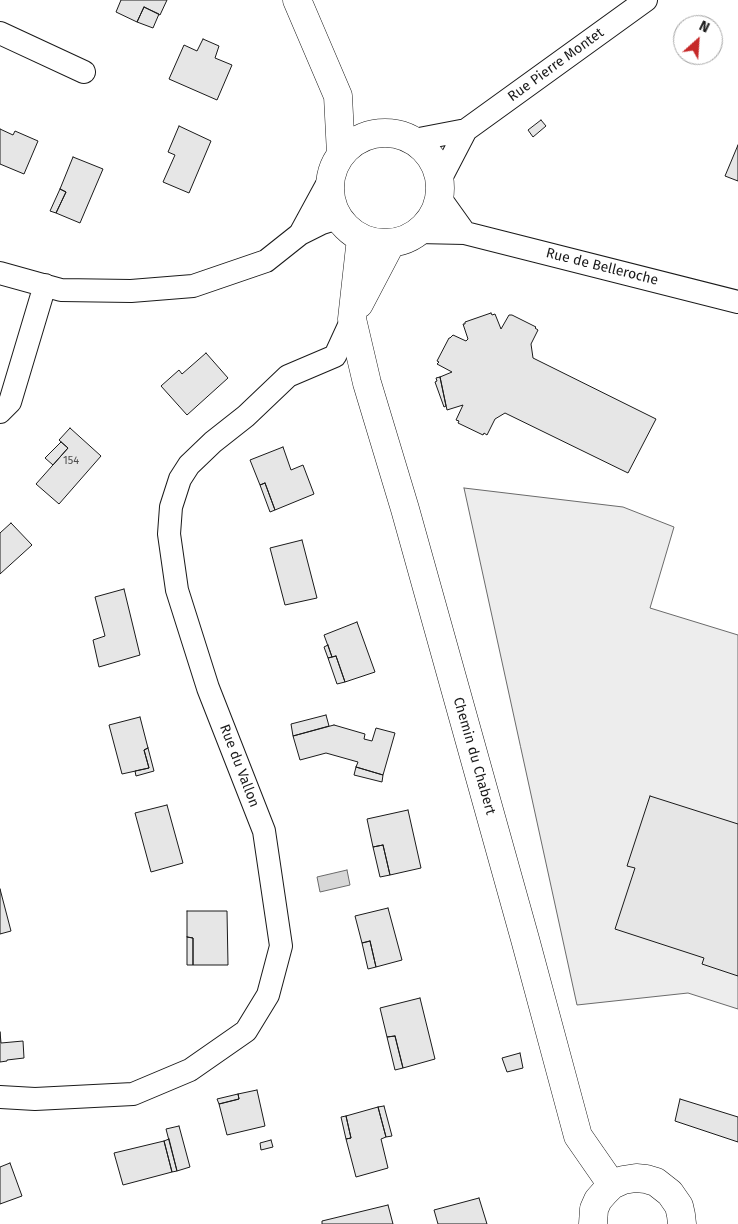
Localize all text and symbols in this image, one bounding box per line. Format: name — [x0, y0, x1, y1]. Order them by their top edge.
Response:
north arrow — [673, 15, 723, 65]
text: N — [696, 17, 712, 37]
street label: Rue Pierre Montet — [505, 25, 607, 105]
street label: Rue de Belleroche — [544, 245, 660, 289]
house number: 154 — [63, 454, 79, 468]
street label: Chemin du Chabert — [449, 695, 499, 817]
street label: Rue du Vallon — [215, 722, 263, 810]

